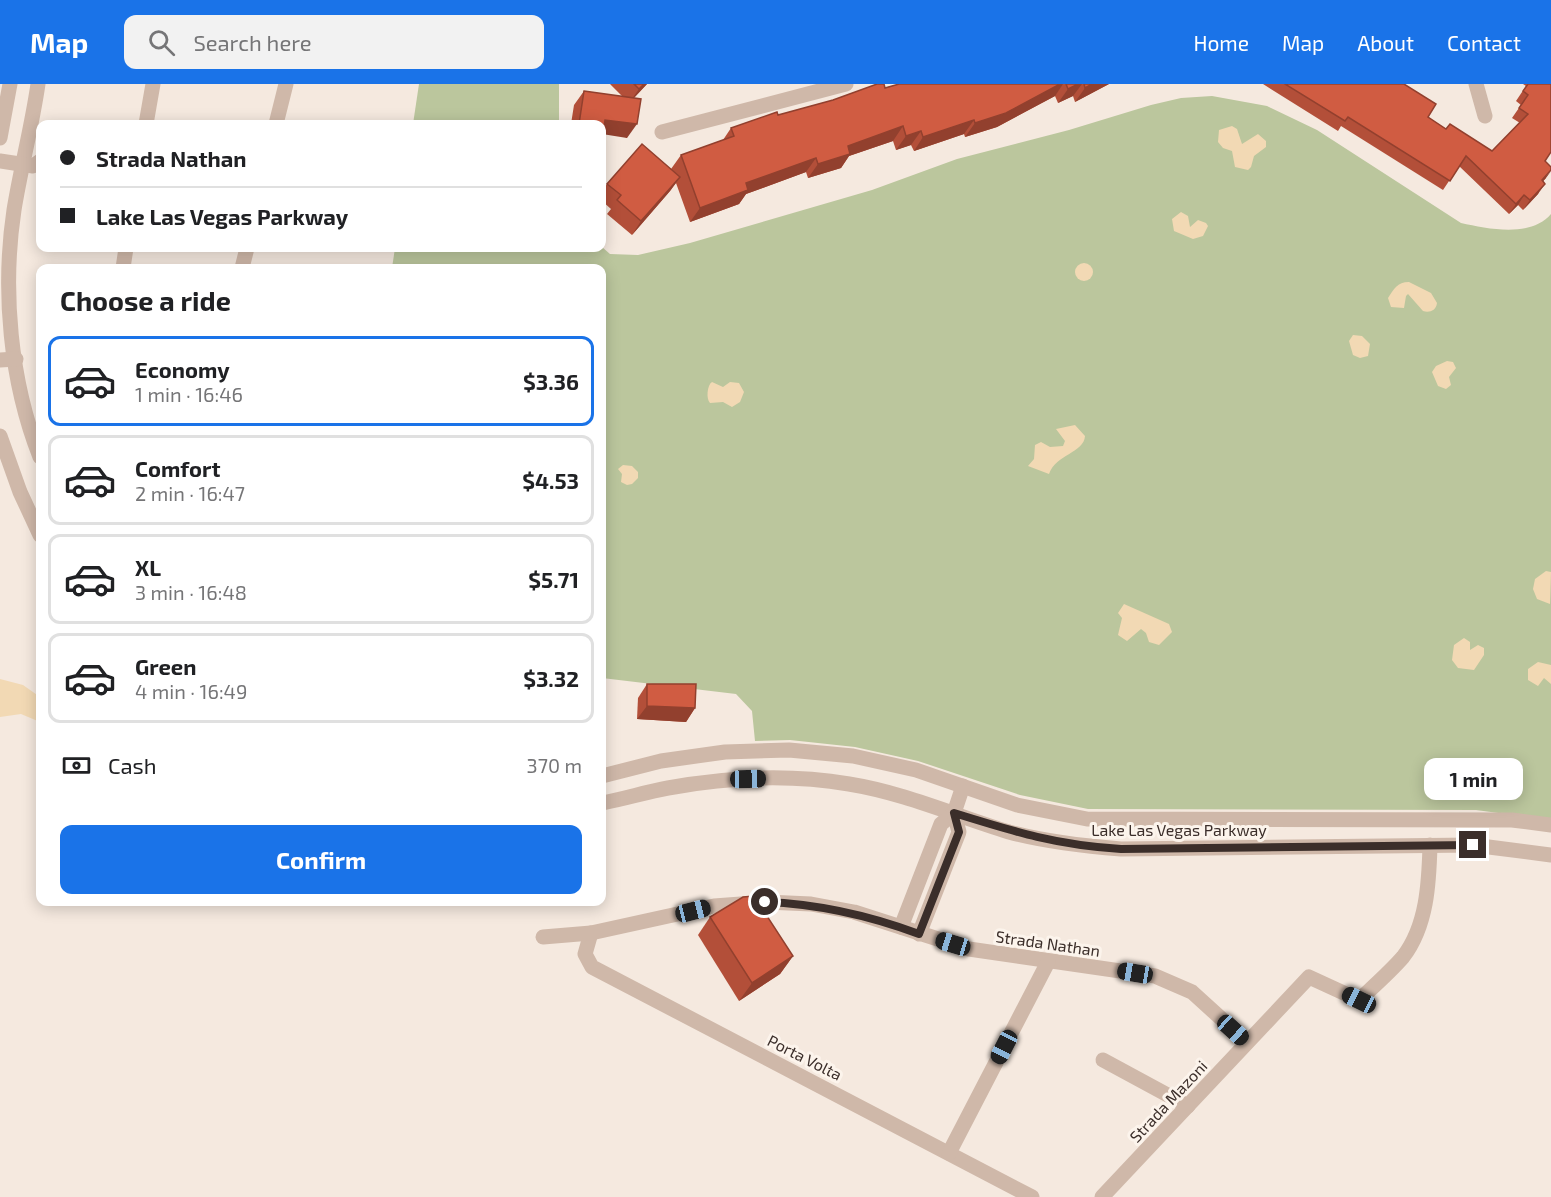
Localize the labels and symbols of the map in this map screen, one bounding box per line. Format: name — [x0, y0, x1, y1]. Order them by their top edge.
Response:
callout: 1 min — [1424, 758, 1522, 800]
car — [730, 770, 766, 788]
street label: Lake Las Vegas Parkway — [1091, 820, 1267, 839]
route end — [1459, 831, 1486, 858]
route start — [751, 888, 778, 915]
car — [673, 898, 713, 924]
street label: Strada Nathan — [995, 926, 1101, 960]
car — [933, 930, 973, 958]
car — [1116, 961, 1154, 985]
car — [1339, 984, 1379, 1016]
car — [1214, 1011, 1252, 1049]
car — [988, 1027, 1020, 1067]
street label: Porta Volta — [765, 1030, 845, 1084]
street label: Strada Mazoni — [1125, 1056, 1211, 1146]

